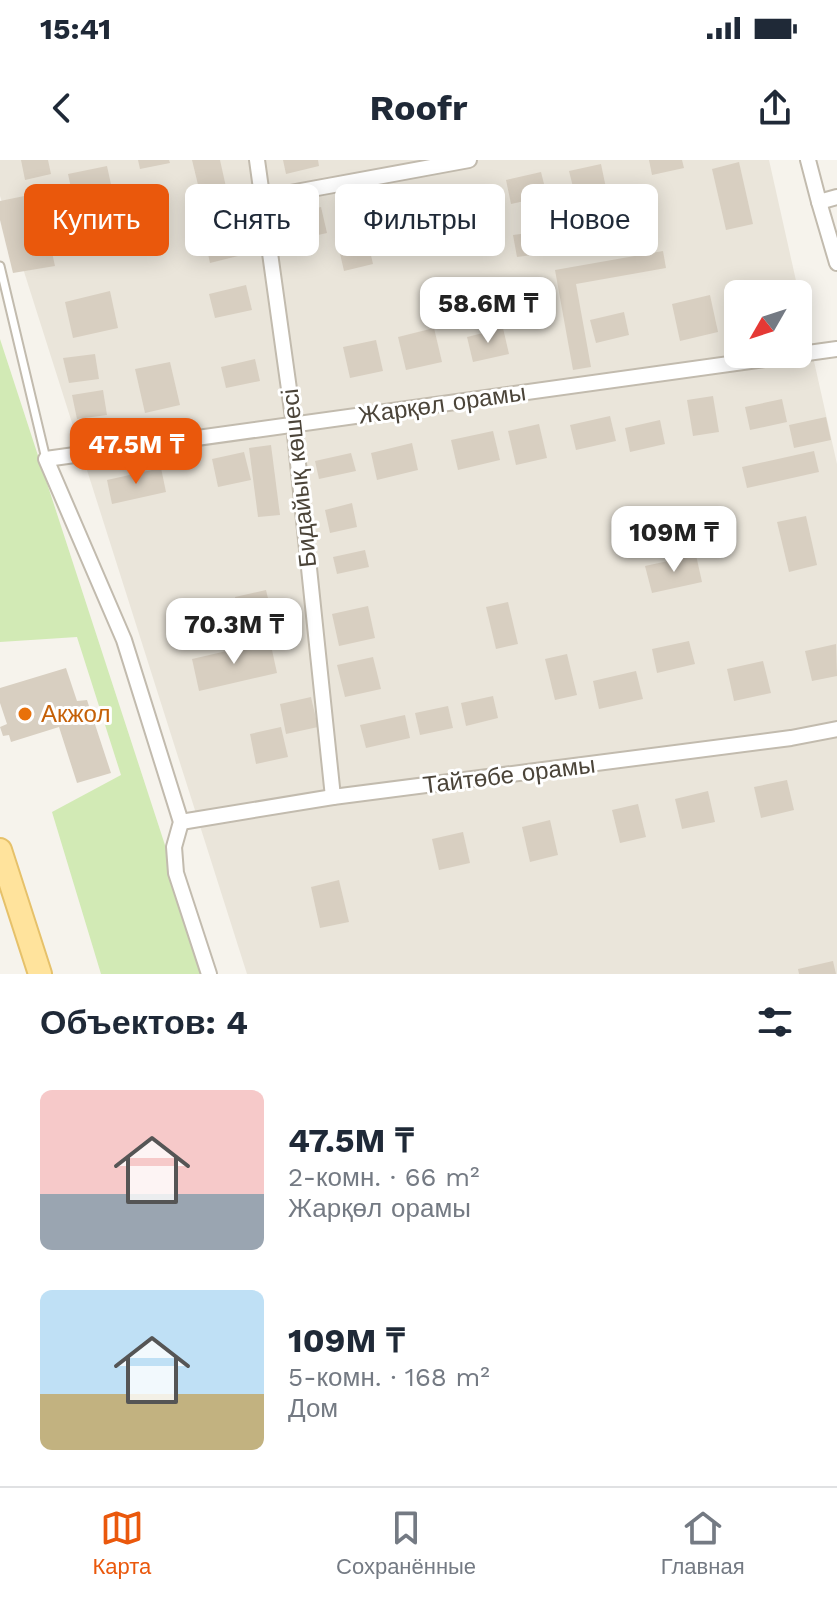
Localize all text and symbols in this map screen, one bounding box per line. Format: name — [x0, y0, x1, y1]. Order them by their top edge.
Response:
text: 15:41 — [40, 11, 111, 46]
icon: back — [40, 86, 84, 130]
icon: share — [753, 86, 797, 130]
text: Roofr — [370, 87, 467, 129]
chip: Купить — [24, 184, 169, 256]
chip: Снять — [185, 184, 319, 256]
chip: Фильтры — [335, 184, 505, 256]
chip: Новое — [521, 184, 658, 256]
pin: 58.6M ₸ — [414, 277, 562, 345]
north arrow — [724, 280, 812, 368]
map controls — [724, 280, 812, 368]
text: 58.6M ₸ — [438, 288, 538, 318]
street label: Жарқөл орамы — [356, 378, 528, 430]
street label: Бидайық көшесі — [276, 387, 322, 569]
pin: 47.5M ₸ — [62, 418, 210, 486]
text: 47.5M ₸ — [88, 429, 184, 459]
pin: 109M ₸ — [609, 506, 739, 574]
text: 109M ₸ — [629, 517, 719, 547]
pin: 70.3M ₸ — [160, 598, 308, 666]
text: 70.3M ₸ — [184, 609, 284, 639]
place label: Акжол — [41, 700, 110, 728]
marker: Акжол — [16, 705, 34, 723]
street label: Тайтөбе орамы — [421, 751, 597, 799]
icon: filters — [753, 1000, 797, 1044]
text: Объектов: 4 — [40, 1002, 248, 1042]
text: 47.5M ₸ — [288, 1120, 414, 1160]
icon: home — [104, 1122, 200, 1218]
text: 2-комн. · 66 m² — [288, 1162, 480, 1192]
text: Жарқөл орамы — [288, 1193, 471, 1223]
text: 109M ₸ — [288, 1320, 405, 1360]
icon: home — [104, 1322, 200, 1418]
text: 5-комн. · 168 m² — [288, 1362, 490, 1392]
text: Дом — [288, 1393, 338, 1423]
tab: Карта — [92, 1506, 151, 1580]
tab: Сохранённые — [336, 1506, 476, 1580]
tab: Главная — [661, 1506, 745, 1580]

